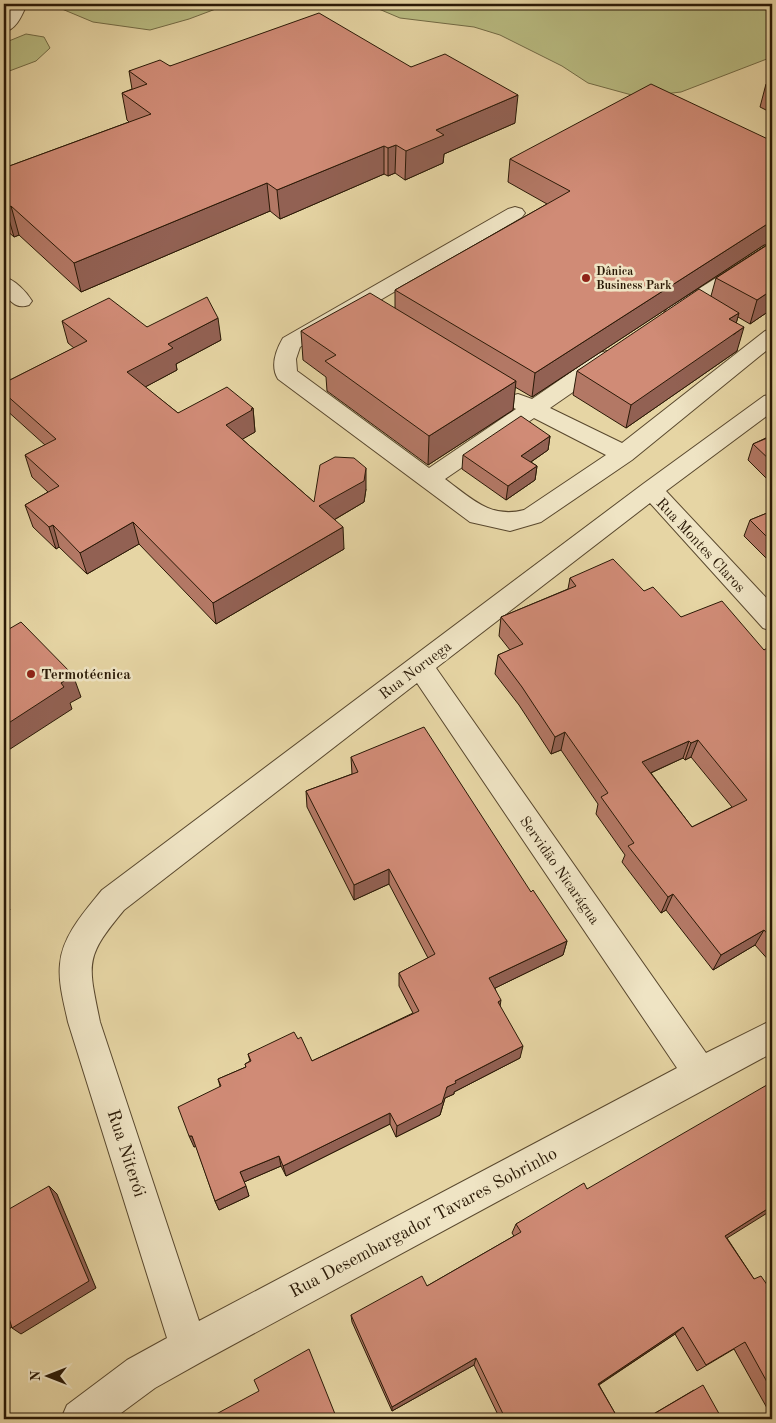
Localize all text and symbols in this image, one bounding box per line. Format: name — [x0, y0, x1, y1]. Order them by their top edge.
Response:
place label: Dânica Business Park — [596, 266, 672, 292]
marker: Dânica Business Park — [580, 272, 592, 284]
street label: Rua Montes Claros — [652, 496, 747, 596]
street label: Rua Noruega — [377, 639, 455, 703]
marker: Termotécnica — [25, 668, 37, 680]
place label: Termotécnica — [41, 668, 131, 683]
street label: Servidão Nicarágua — [516, 814, 602, 928]
street label: Rua Niterói — [103, 1107, 149, 1199]
street label: Rua Desembargador Tavares Sobrinho — [287, 1144, 560, 1301]
north arrow — [22, 1350, 72, 1400]
text: N — [29, 1370, 43, 1381]

